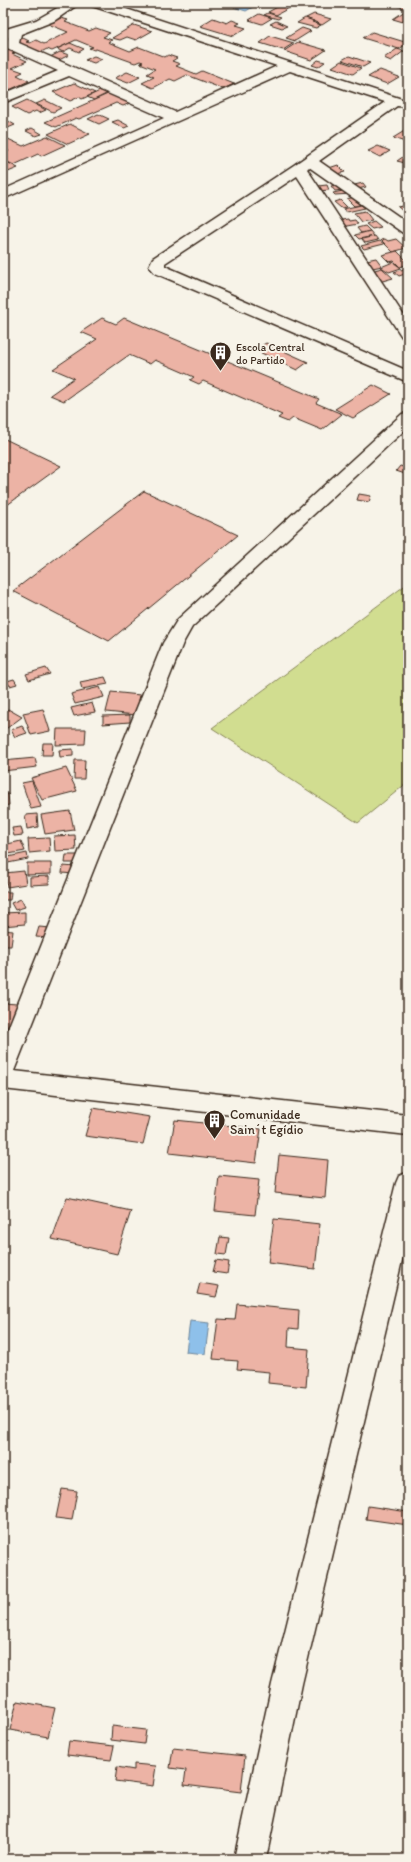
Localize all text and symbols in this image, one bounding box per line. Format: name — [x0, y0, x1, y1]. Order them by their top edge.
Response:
building icon: Escola Central do Partido — [208, 340, 234, 373]
place label: Escola Central do Partido — [236, 341, 305, 367]
place label: Comunidade Sain´t Egídio — [230, 1107, 304, 1137]
building icon: Comunidade Sain´t Egídio — [202, 1108, 228, 1141]

